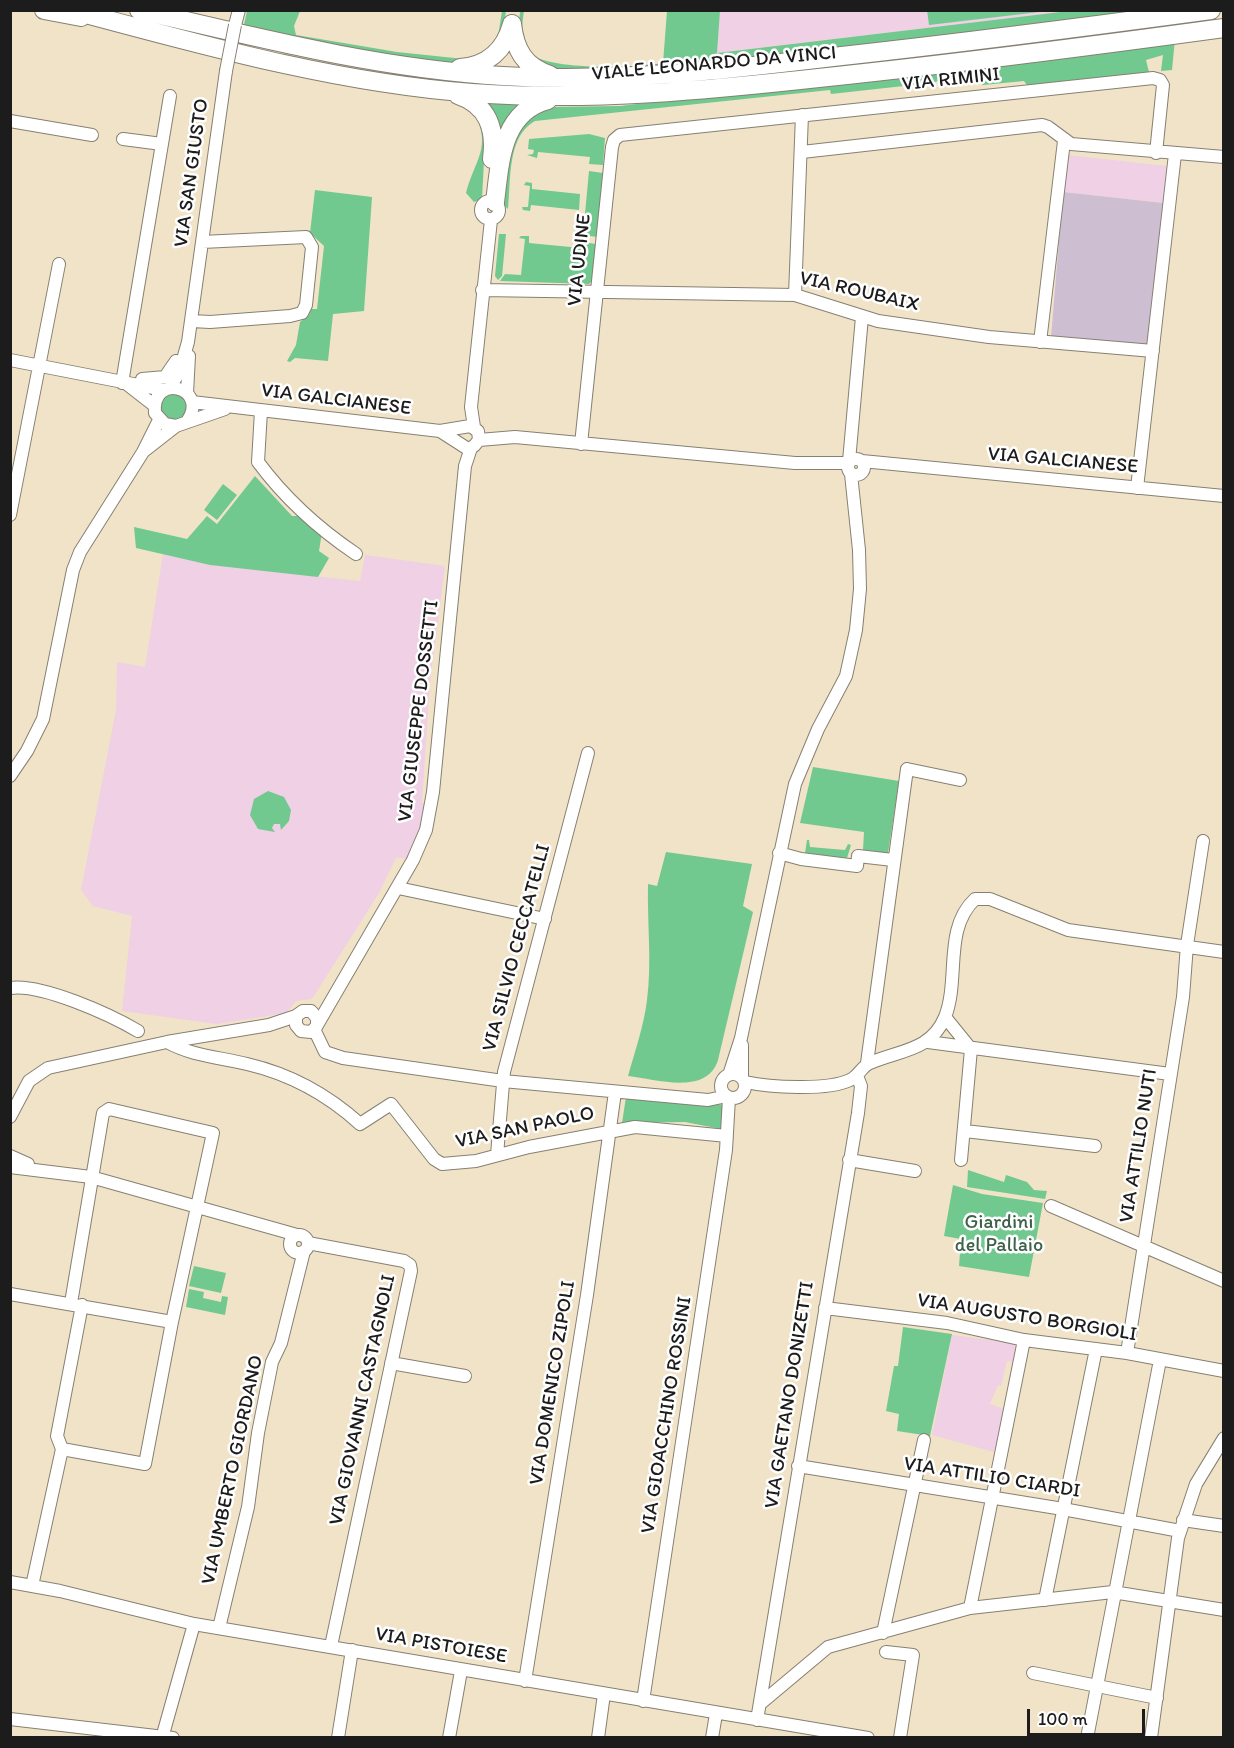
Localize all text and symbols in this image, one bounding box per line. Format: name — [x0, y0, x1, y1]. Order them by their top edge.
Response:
street label: VIALE LEONARDO DA VINCI — [591, 41, 837, 87]
street label: VIA RIMINI — [901, 63, 1001, 97]
street label: VIA SAN GIUSTO — [170, 97, 214, 249]
street label: VIA UDINE — [563, 213, 597, 307]
street label: VIA ROUBAIX — [797, 267, 921, 317]
street label: VIA GALCIANESE — [260, 379, 412, 421]
street label: VIA GALCIANESE — [987, 442, 1139, 480]
street label: VIA GIUSEPPE DOSSETTI — [393, 599, 445, 823]
street label: VIA SILVIO CECCATELLI — [478, 842, 556, 1054]
street label: VIA ATTILIO NUTI — [1115, 1067, 1163, 1225]
street label: VIA SAN PAOLO — [453, 1102, 597, 1154]
park label: Giardini del Pallaio — [955, 1211, 1043, 1258]
street label: VIA GIOVANNI CASTAGNOLI — [325, 1272, 401, 1528]
street label: VIA DOMENICO ZIPOLI — [525, 1279, 581, 1487]
street label: VIA GAETANO DONIZETTI — [760, 1280, 820, 1510]
street label: VIA AUGUSTO BORGIOLI — [916, 1289, 1138, 1347]
street label: VIA GIOACCHINO ROSSINI — [636, 1295, 698, 1535]
street label: VIA UMBERTO GIORDANO — [197, 1353, 269, 1587]
street label: VIA ATTILIO CIARDI — [902, 1452, 1082, 1504]
street label: VIA PISTOIESE — [373, 1623, 509, 1669]
scale bar — [1030, 1697, 1148, 1735]
text: 100 m — [1038, 1708, 1088, 1730]

